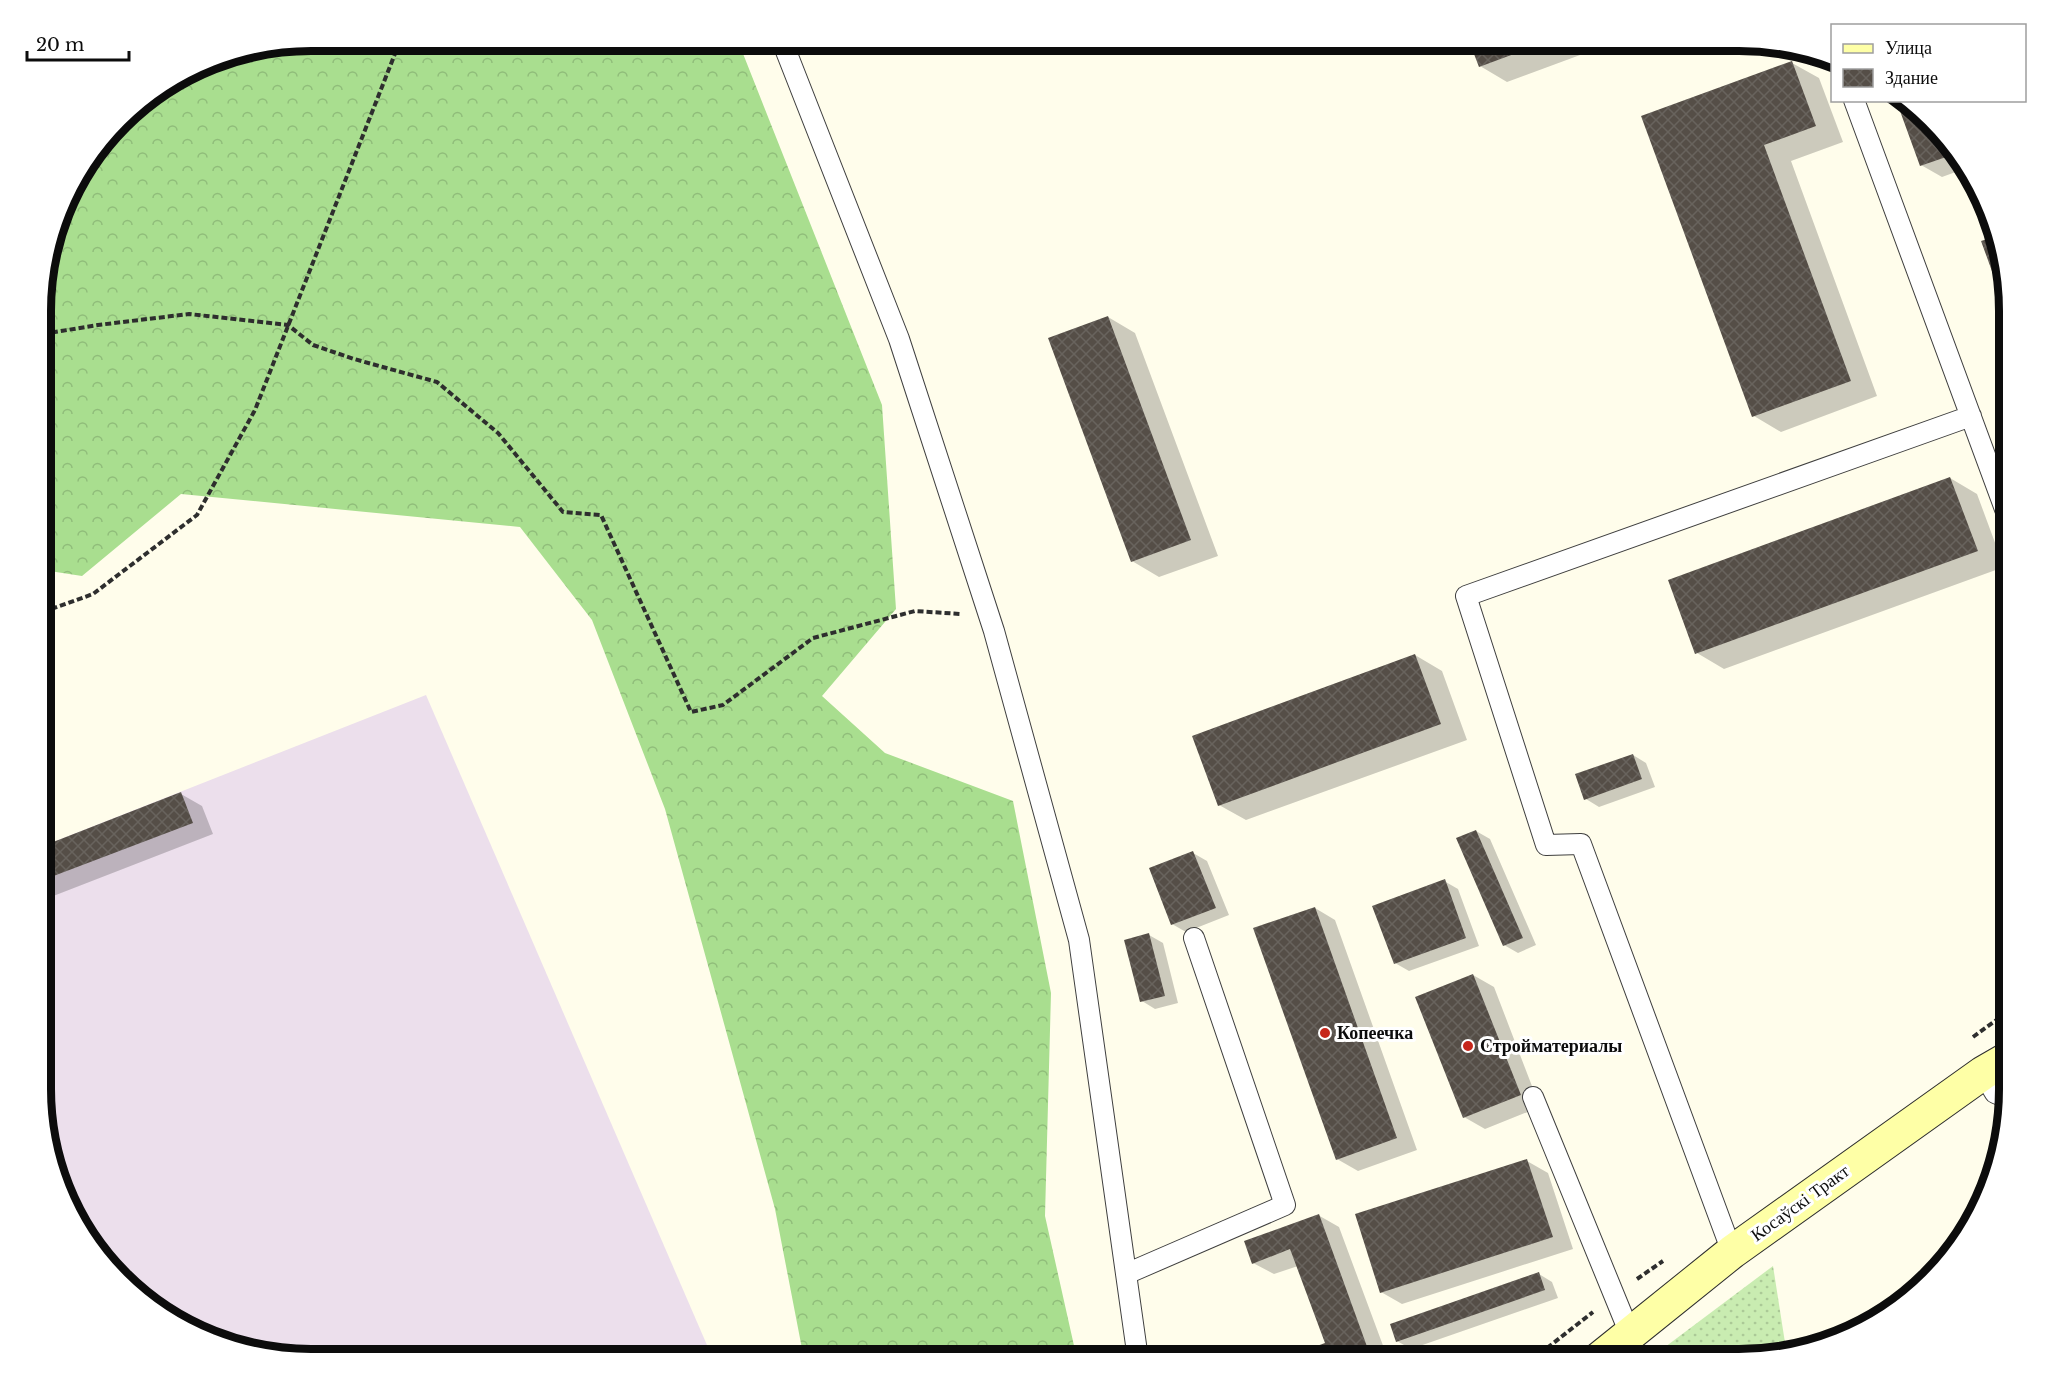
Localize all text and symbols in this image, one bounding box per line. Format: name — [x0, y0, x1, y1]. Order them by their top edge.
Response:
scale bar — [27, 24, 129, 62]
legend — [1831, 24, 2026, 102]
text: 20 m — [36, 34, 84, 56]
text: Улица — [1885, 37, 1932, 59]
text: Здание — [1885, 67, 1938, 89]
place label: Копеечка — [1337, 1022, 1413, 1044]
marker: Копеечка — [1318, 1026, 1332, 1040]
place label: Стройматериалы — [1480, 1035, 1622, 1057]
marker: Стройматериалы — [1461, 1039, 1475, 1053]
street label: Косаўскі Тракт — [1746, 1160, 1854, 1246]

